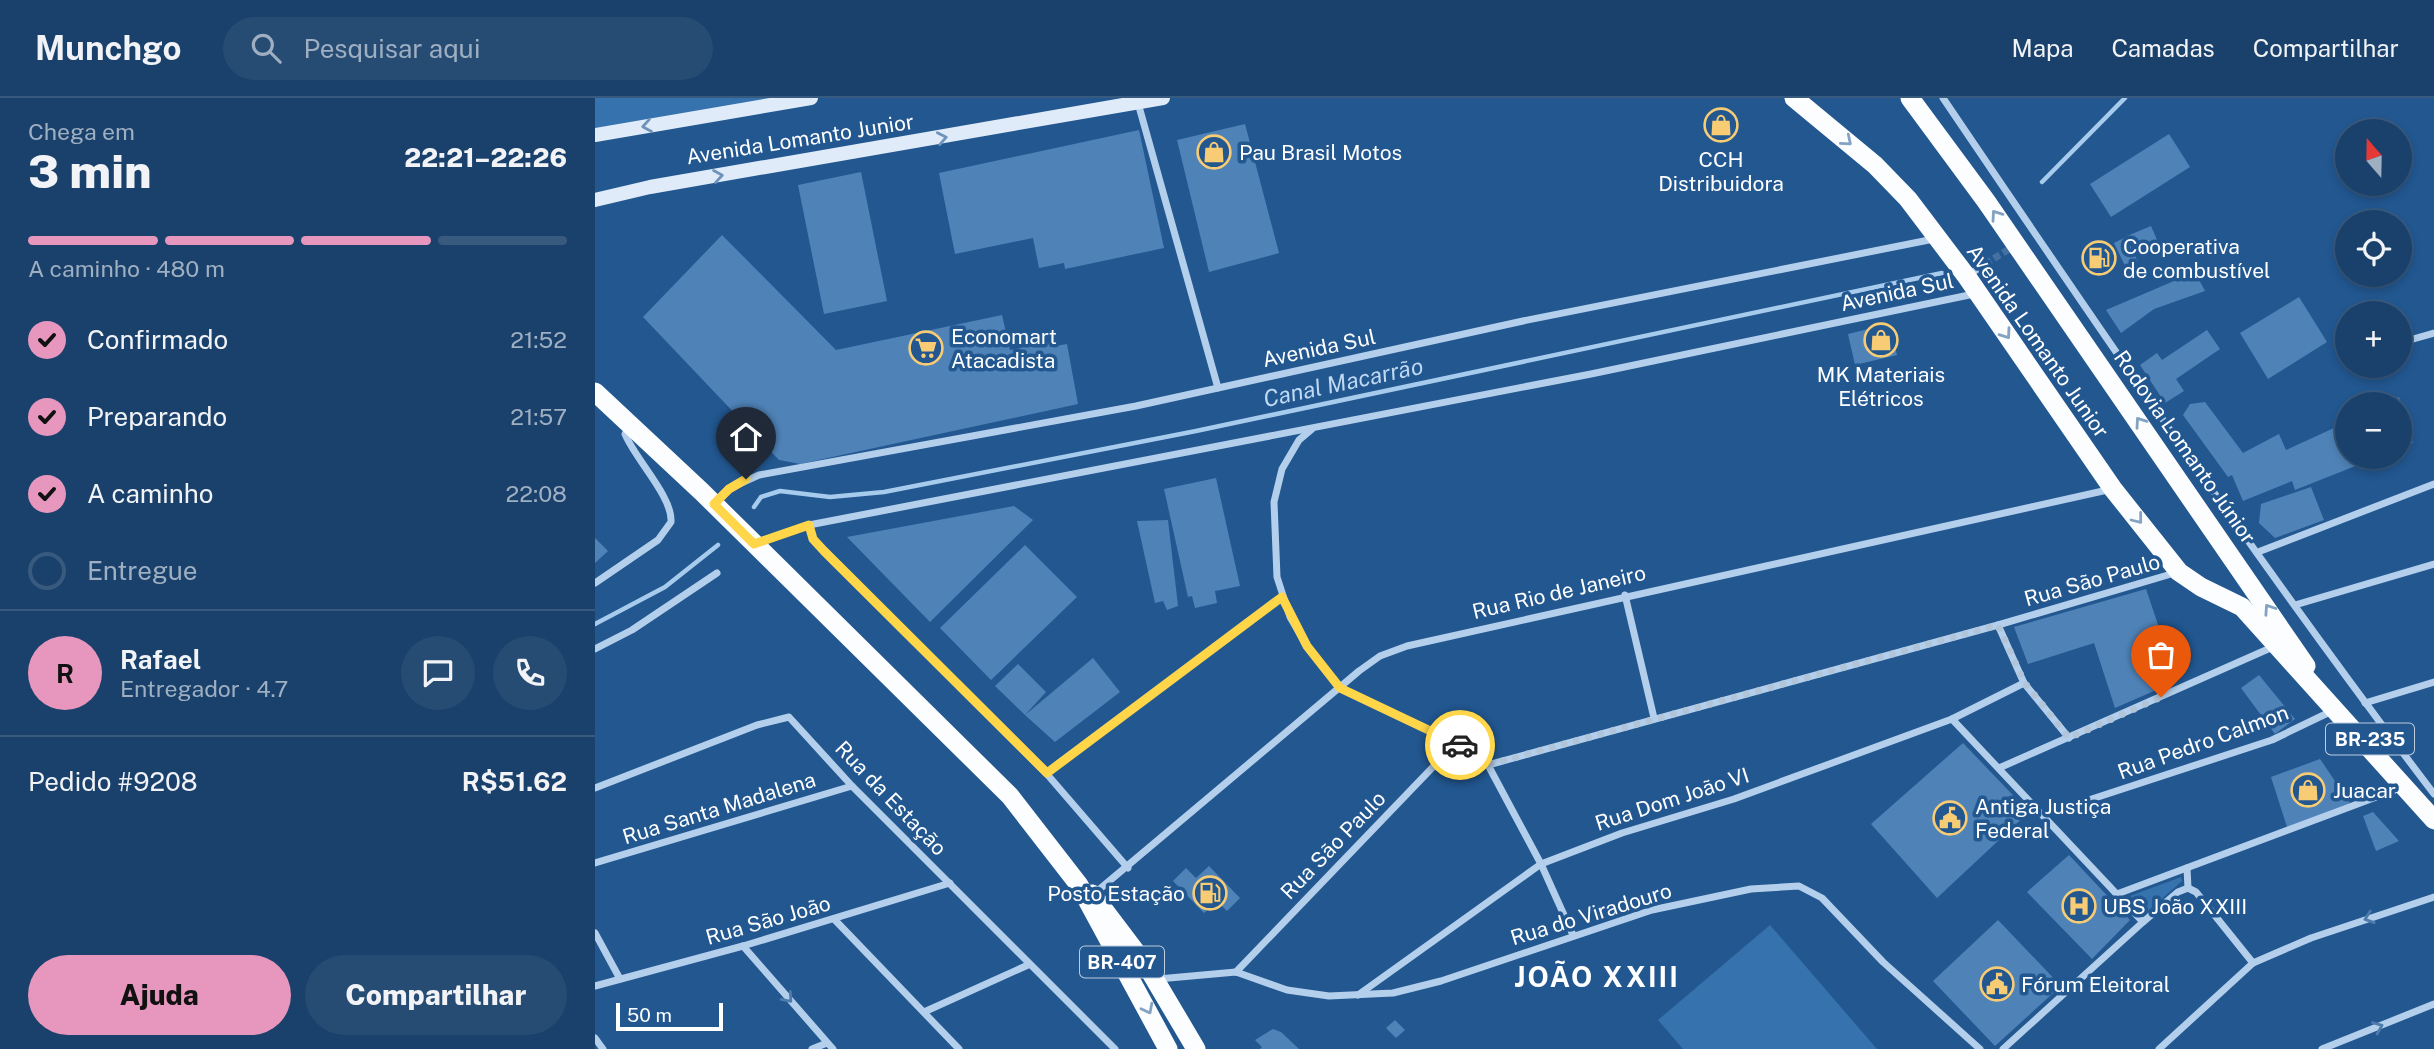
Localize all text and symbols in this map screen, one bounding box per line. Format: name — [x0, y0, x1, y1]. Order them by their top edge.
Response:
search box — [223, 17, 713, 80]
text: Munchgo — [35, 29, 181, 67]
icon: search — [247, 29, 285, 67]
text: Pesquisar aqui — [303, 33, 480, 64]
text: Mapa — [2012, 34, 2073, 62]
text: Camadas — [2111, 34, 2215, 62]
text: Compartilhar — [2253, 34, 2399, 62]
shop icon: CCH Distribuidora — [1702, 106, 1740, 144]
street label: Avenida Lomanto Junior — [684, 109, 916, 169]
text: Chega em — [28, 118, 135, 145]
one-way arrow — [641, 118, 653, 133]
north arrow — [2335, 119, 2411, 196]
map controls — [2335, 119, 2412, 469]
one-way arrow — [936, 132, 948, 147]
shop icon: Pau Brasil Motos — [1195, 133, 1233, 171]
one-way arrow — [1839, 133, 1852, 145]
place label: Pau Brasil Motos — [1239, 140, 1402, 165]
text: 22:21–22:26 — [404, 142, 567, 173]
text: 3 min — [28, 144, 152, 198]
place label: CCH Distribuidora — [1658, 147, 1784, 196]
one-way arrow — [712, 169, 724, 184]
one-way arrow — [1992, 210, 2004, 223]
button: locate — [2335, 210, 2412, 287]
place label: Cooperativa de combustível — [2123, 234, 2270, 283]
fuel station icon: Cooperativa de combustível — [2080, 239, 2118, 277]
street label: Avenida Lomanto Junior — [1962, 240, 2114, 442]
text: A caminho · 480 m — [28, 255, 225, 282]
street label: Avenida Sul — [1838, 268, 1956, 316]
button: + — [2335, 301, 2412, 378]
icon: check — [28, 321, 66, 359]
shop icon: MK Materiais Elétricos — [1862, 321, 1900, 359]
text: Confirmado — [87, 324, 228, 355]
place label: Economart Atacadista — [951, 324, 1057, 373]
street label: Avenida Sul — [1260, 324, 1378, 372]
text: 21:52 — [510, 326, 567, 353]
one-way arrow — [1998, 326, 2010, 339]
supermarket icon: Economart Atacadista — [907, 329, 945, 367]
street label: Rodovia Lomanto Júnior — [2109, 346, 2261, 548]
water label: Canal Macarrão — [1261, 352, 1425, 412]
place label: MK Materiais Elétricos — [1817, 362, 1945, 411]
button: − — [2335, 392, 2412, 469]
icon: check — [28, 398, 66, 436]
text: Preparando — [87, 401, 227, 432]
text: 21:57 — [510, 403, 567, 430]
pin — [716, 407, 776, 479]
one-way arrow — [2135, 417, 2148, 430]
icon: home — [727, 418, 765, 456]
icon: check — [28, 475, 66, 513]
text: A caminho — [87, 478, 214, 509]
text: 22:08 — [506, 480, 567, 507]
one-way arrow — [2129, 512, 2142, 524]
street label: Rua São Paulo — [2021, 549, 2163, 611]
text: Entregue — [87, 555, 198, 586]
street label: Rua Rio de Janeiro — [1470, 560, 1648, 624]
one-way arrow — [2265, 604, 2277, 617]
pin — [2131, 625, 2191, 697]
button: chat — [401, 636, 475, 710]
button: phone — [493, 636, 567, 710]
icon: bag — [2142, 636, 2180, 674]
text: Rafael — [120, 644, 201, 675]
text: R — [56, 658, 74, 689]
text: Entregador · 4.7 — [120, 675, 288, 702]
street label: Rua Pedro Calmon — [2114, 699, 2292, 785]
courier — [1425, 710, 1495, 780]
road number: BR-235 — [2326, 724, 2414, 754]
icon: car — [1441, 726, 1479, 764]
street label: Rua da Estação — [830, 736, 952, 860]
street label: Rua Dom João VI — [1592, 762, 1752, 836]
text: Pedido #9208 — [28, 766, 198, 797]
text: R$51.62 — [462, 766, 567, 797]
street label: Rua Santa Madalena — [619, 767, 819, 849]
shop icon: Juacar — [2289, 771, 2327, 809]
place label: Juacar — [2333, 778, 2396, 803]
street label: Rua São Paulo — [1275, 786, 1391, 904]
place label: Antiga Justiça Federal — [1975, 794, 2111, 843]
public building icon: Antiga Justiça Federal — [1931, 799, 1969, 837]
fuel station icon: Posto Estação — [1191, 874, 1229, 912]
street label: Rua do Viradouro — [1507, 878, 1675, 950]
place label: Posto Estação — [1047, 881, 1185, 906]
hospital icon: UBS João XXIII — [2060, 887, 2098, 925]
street label: Rua São João — [703, 890, 833, 950]
place label: UBS João XXIII — [2103, 894, 2247, 919]
one-way arrow — [2363, 910, 2376, 924]
road number: BR-407 — [1080, 946, 1164, 978]
button: Ajuda — [28, 955, 291, 1035]
button: Compartilhar — [305, 955, 567, 1035]
district label: JOÃO XXIII — [1514, 960, 1680, 993]
public building icon: Fórum Eleitoral — [1978, 965, 2016, 1003]
place label: Fórum Eleitoral — [2021, 972, 2170, 997]
one-way arrow — [780, 989, 792, 1002]
scale bar — [616, 1000, 723, 1032]
one-way arrow — [1139, 1002, 1153, 1014]
text: 50 m — [627, 1004, 672, 1026]
one-way arrow — [2371, 1021, 2383, 1035]

